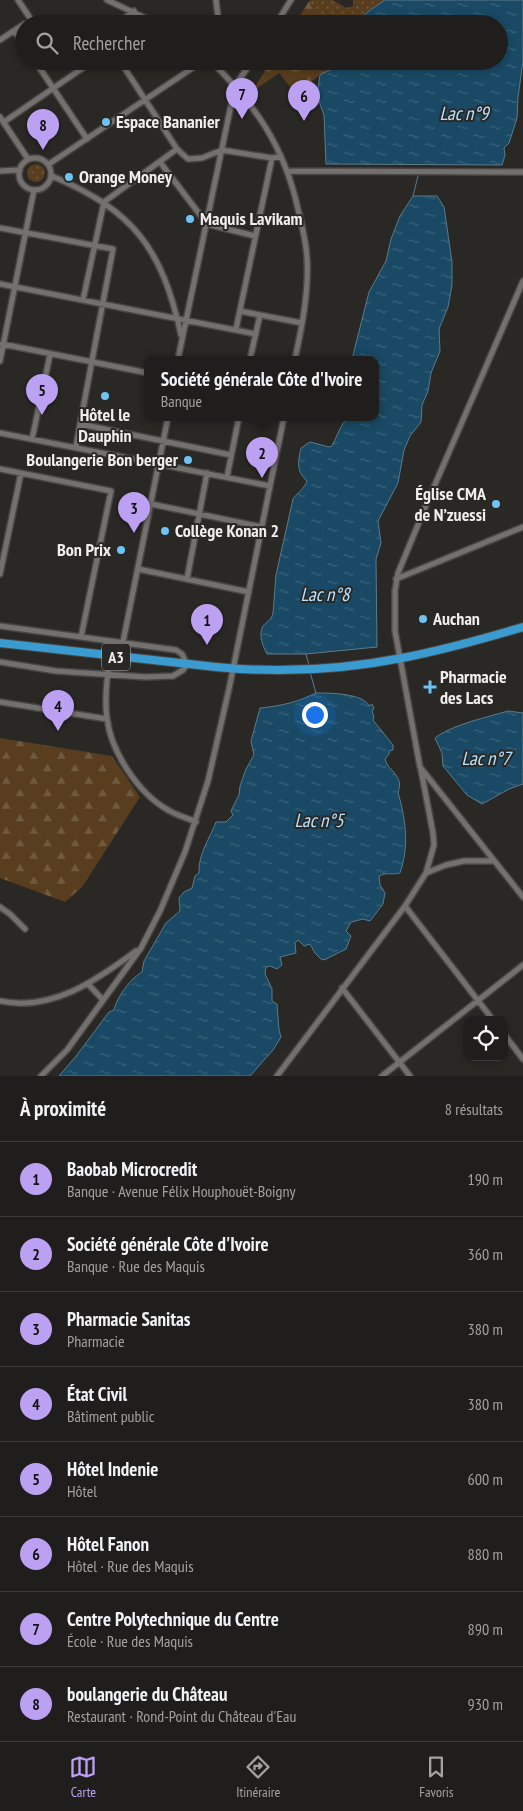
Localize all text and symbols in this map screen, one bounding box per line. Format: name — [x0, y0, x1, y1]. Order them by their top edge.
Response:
search box — [15, 15, 508, 70]
icon: search — [33, 29, 61, 57]
text: Rechercher — [73, 31, 145, 55]
pin: 7 — [226, 78, 258, 119]
pin: 6 — [288, 80, 320, 121]
water label: Lac n°9 — [439, 101, 491, 125]
pin: 8 — [27, 109, 59, 150]
place label: Espace Bananier — [116, 110, 221, 133]
marker: Espace Bananier — [100, 116, 112, 128]
place label: Orange Money — [79, 165, 173, 188]
marker: Orange Money — [63, 171, 75, 183]
place label: Maquis Lavikam — [200, 207, 303, 230]
marker: Maquis Lavikam — [184, 213, 196, 225]
popup — [144, 356, 379, 421]
text: Société générale Côte d'Ivoire — [161, 367, 362, 391]
pin: 5 — [26, 374, 58, 415]
marker: Hôtel le Dauphin — [99, 390, 111, 402]
text: Banque — [161, 391, 202, 411]
place label: Hôtel le Dauphin — [78, 403, 132, 447]
pin: 2 — [246, 437, 278, 478]
place label: Boulangerie Bon berger — [26, 448, 179, 471]
marker: Boulangerie Bon berger — [182, 454, 194, 466]
place label: Église CMA de N’zuessi — [414, 482, 487, 526]
pin: 3 — [118, 492, 150, 533]
marker: Église CMA de N’zuessi — [490, 498, 502, 510]
place label: Collège Konan 2 — [175, 519, 279, 542]
marker: Collège Konan 2 — [159, 525, 171, 537]
place label: Bon Prix — [57, 538, 111, 561]
marker: Bon Prix — [115, 544, 127, 556]
water label: Lac n°8 — [300, 582, 352, 606]
pin: 1 — [191, 604, 223, 645]
place label: Auchan — [432, 607, 480, 630]
marker: Auchan — [417, 613, 429, 625]
road number: A3 — [102, 644, 130, 670]
place label: Pharmacie des Lacs — [440, 665, 507, 709]
marker: Pharmacie des Lacs — [424, 681, 436, 693]
pin: 4 — [42, 690, 74, 731]
your location — [302, 702, 328, 728]
water label: Lac n°7 — [461, 746, 513, 770]
water label: Lac n°5 — [294, 808, 346, 832]
map controls — [463, 1016, 508, 1061]
button: locate — [463, 1016, 508, 1061]
text: À proximité — [20, 1095, 106, 1122]
text: 8 résultats — [445, 1099, 503, 1119]
text: Baobab Microcredit — [67, 1157, 197, 1181]
text: 1 — [32, 1169, 40, 1189]
text: 190 m — [468, 1169, 503, 1189]
text: Banque · Avenue Félix Houphouët-Boigny — [67, 1181, 296, 1201]
text: Société générale Côte d'Ivoire — [67, 1232, 269, 1256]
text: 2 — [32, 1244, 40, 1264]
text: 360 m — [468, 1244, 503, 1264]
text: Banque · Rue des Maquis — [67, 1256, 205, 1276]
text: Pharmacie Sanitas — [67, 1307, 190, 1331]
text: 3 — [32, 1319, 40, 1339]
text: 380 m — [468, 1319, 503, 1339]
text: Pharmacie — [67, 1331, 125, 1351]
text: État Civil — [67, 1382, 127, 1406]
text: 4 — [32, 1394, 40, 1414]
text: 380 m — [468, 1394, 503, 1414]
text: Bâtiment public — [67, 1406, 154, 1426]
text: Hôtel Indenie — [67, 1457, 158, 1481]
text: 5 — [32, 1469, 40, 1489]
text: 600 m — [468, 1469, 503, 1489]
text: Hôtel — [67, 1481, 97, 1501]
text: Hôtel Fanon — [67, 1532, 149, 1556]
text: 6 — [32, 1544, 40, 1564]
text: 880 m — [468, 1544, 503, 1564]
text: Hôtel · Rue des Maquis — [67, 1556, 194, 1576]
text: Centre Polytechnique du Centre — [67, 1607, 279, 1631]
text: 7 — [32, 1619, 40, 1639]
text: 890 m — [468, 1619, 503, 1639]
text: École · Rue des Maquis — [67, 1631, 193, 1651]
text: boulangerie du Château — [67, 1682, 227, 1706]
text: 8 — [32, 1694, 40, 1714]
text: 930 m — [468, 1694, 503, 1714]
text: Restaurant · Rond-Point du Château d'Eau — [67, 1706, 296, 1726]
tab: Carte — [69, 1753, 97, 1801]
tab: Itinéraire — [236, 1753, 280, 1801]
tab: Favoris — [419, 1753, 454, 1801]

